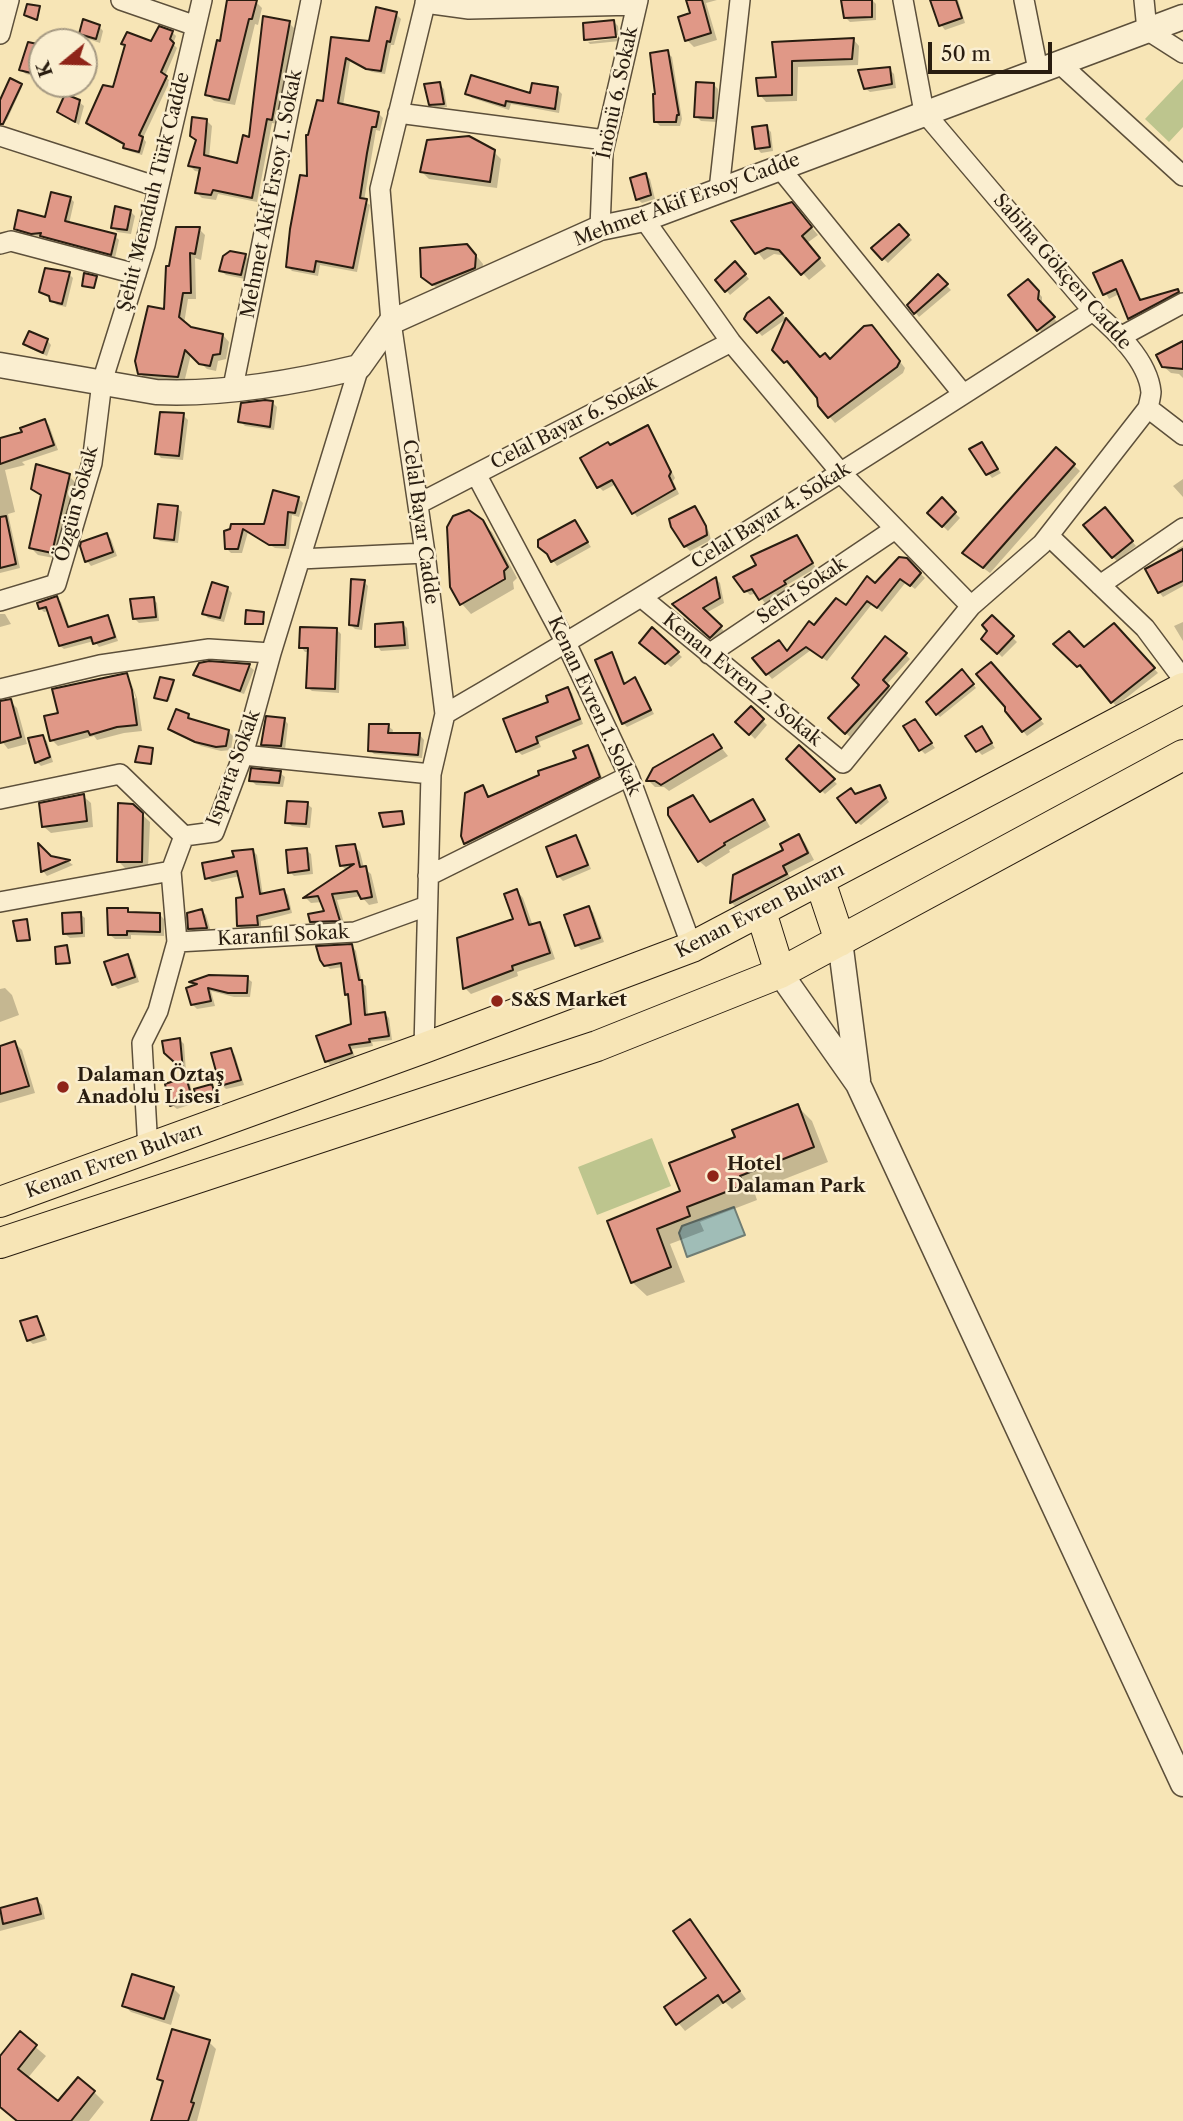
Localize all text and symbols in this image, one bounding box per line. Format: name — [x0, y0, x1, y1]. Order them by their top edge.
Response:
street label: İnönü 6. Sokak — [593, 25, 643, 161]
north arrow — [28, 28, 98, 98]
scale bar — [931, 28, 1055, 72]
text: 50 m — [941, 41, 991, 66]
text: K — [31, 58, 58, 80]
street label: Mehmet Akif Ersoy 1. Sokak — [237, 68, 307, 320]
street label: Şehit Memduh Türk Cadde — [113, 70, 195, 314]
street label: Mehmet Akif Ersoy Cadde — [571, 148, 803, 252]
street label: Sabiha Gökçen Cadde — [988, 189, 1136, 355]
street label: Celal Bayar 6. Sokak — [487, 371, 661, 475]
street label: Celal Bayar Cadde — [397, 438, 443, 606]
street label: Özgün Sokak — [51, 444, 103, 564]
street label: Celal Bayar 4. Sokak — [687, 458, 855, 574]
street label: Selvi Sokak — [753, 553, 851, 629]
street label: Kenan Evren 2. Sokak — [658, 609, 826, 751]
street label: Kenan Evren 1. Sokak — [542, 613, 646, 799]
street label: Isparta Sokak — [203, 707, 265, 829]
street label: Kenan Evren Bulvarı — [672, 859, 848, 963]
street label: Karanfil Sokak — [217, 921, 349, 951]
place label: S&S Market — [511, 990, 627, 1012]
marker: S&S Market — [489, 993, 505, 1009]
place label: Dalaman Öztaş Anadolu Lisesi — [77, 1065, 224, 1109]
marker: Dalaman Öztaş Anadolu Lisesi — [55, 1079, 71, 1095]
street label: Kenan Evren Bulvarı — [22, 1118, 206, 1204]
place label: Hotel Dalaman Park — [727, 1154, 865, 1198]
marker: Hotel Dalaman Park — [705, 1168, 721, 1184]

